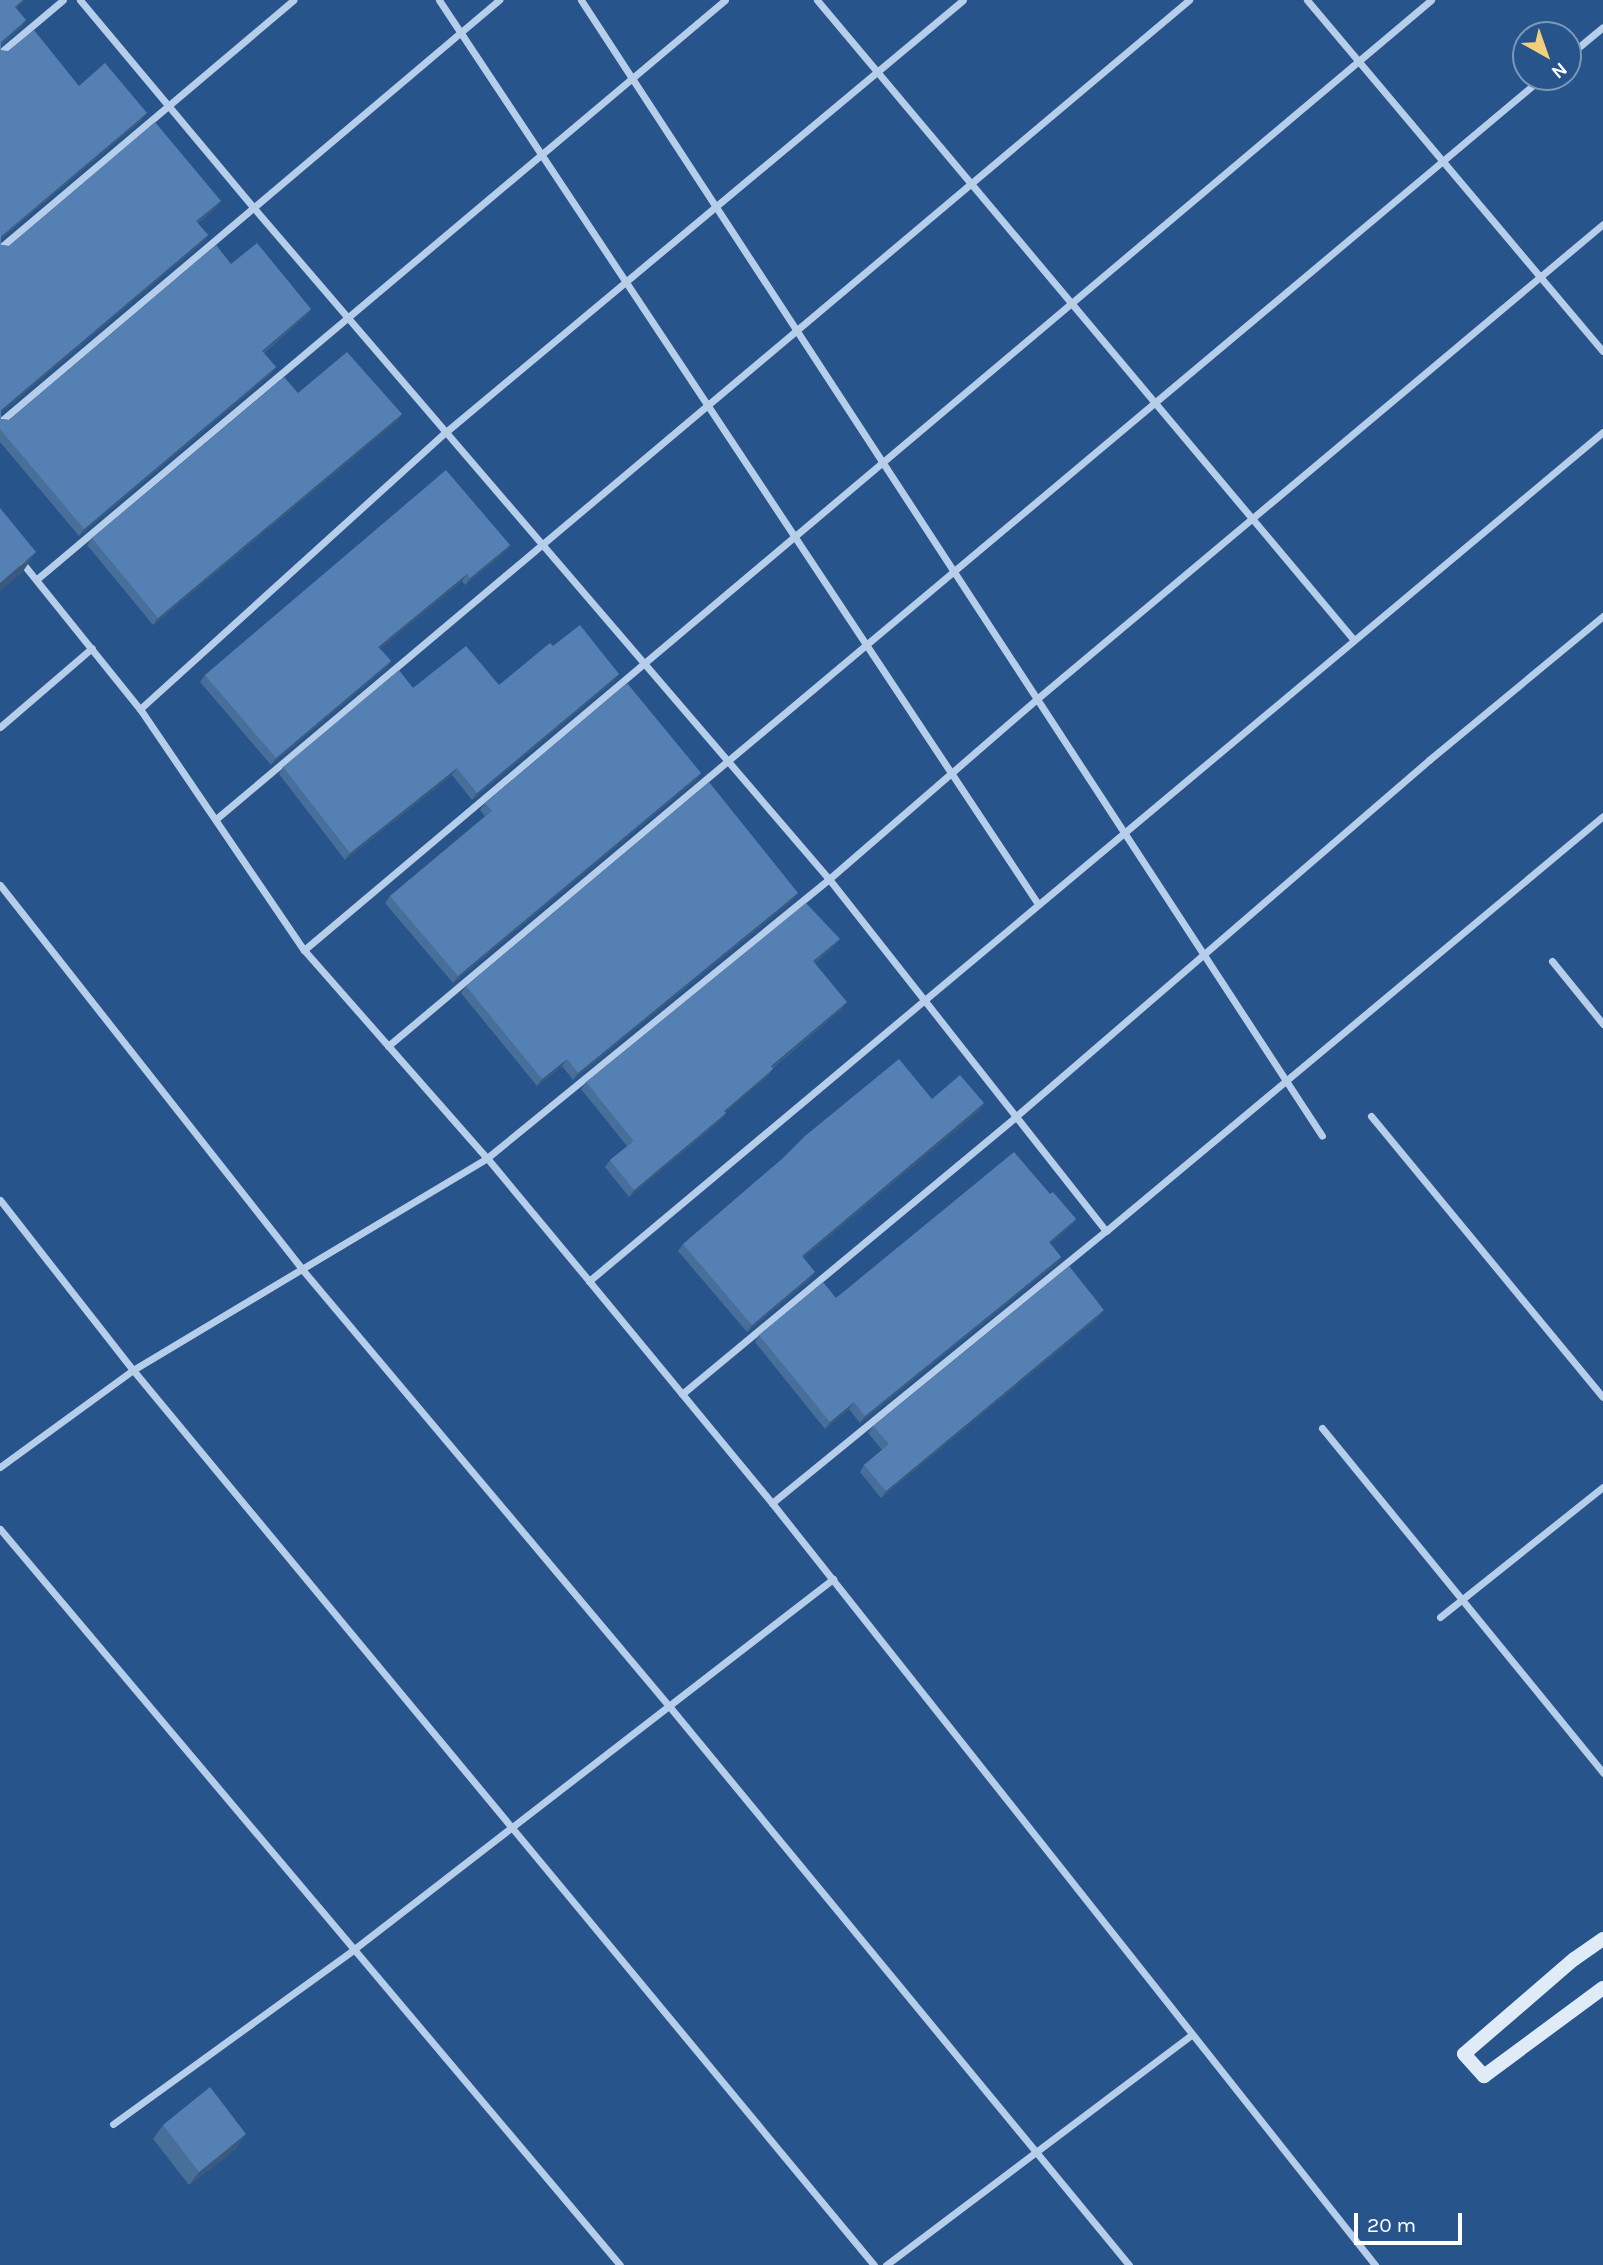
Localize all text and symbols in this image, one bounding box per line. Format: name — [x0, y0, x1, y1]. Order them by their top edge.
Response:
north arrow — [1512, 21, 1582, 91]
text: N — [1547, 58, 1572, 83]
scale bar — [1358, 2198, 1466, 2242]
text: 20 m — [1367, 2213, 1416, 2237]

